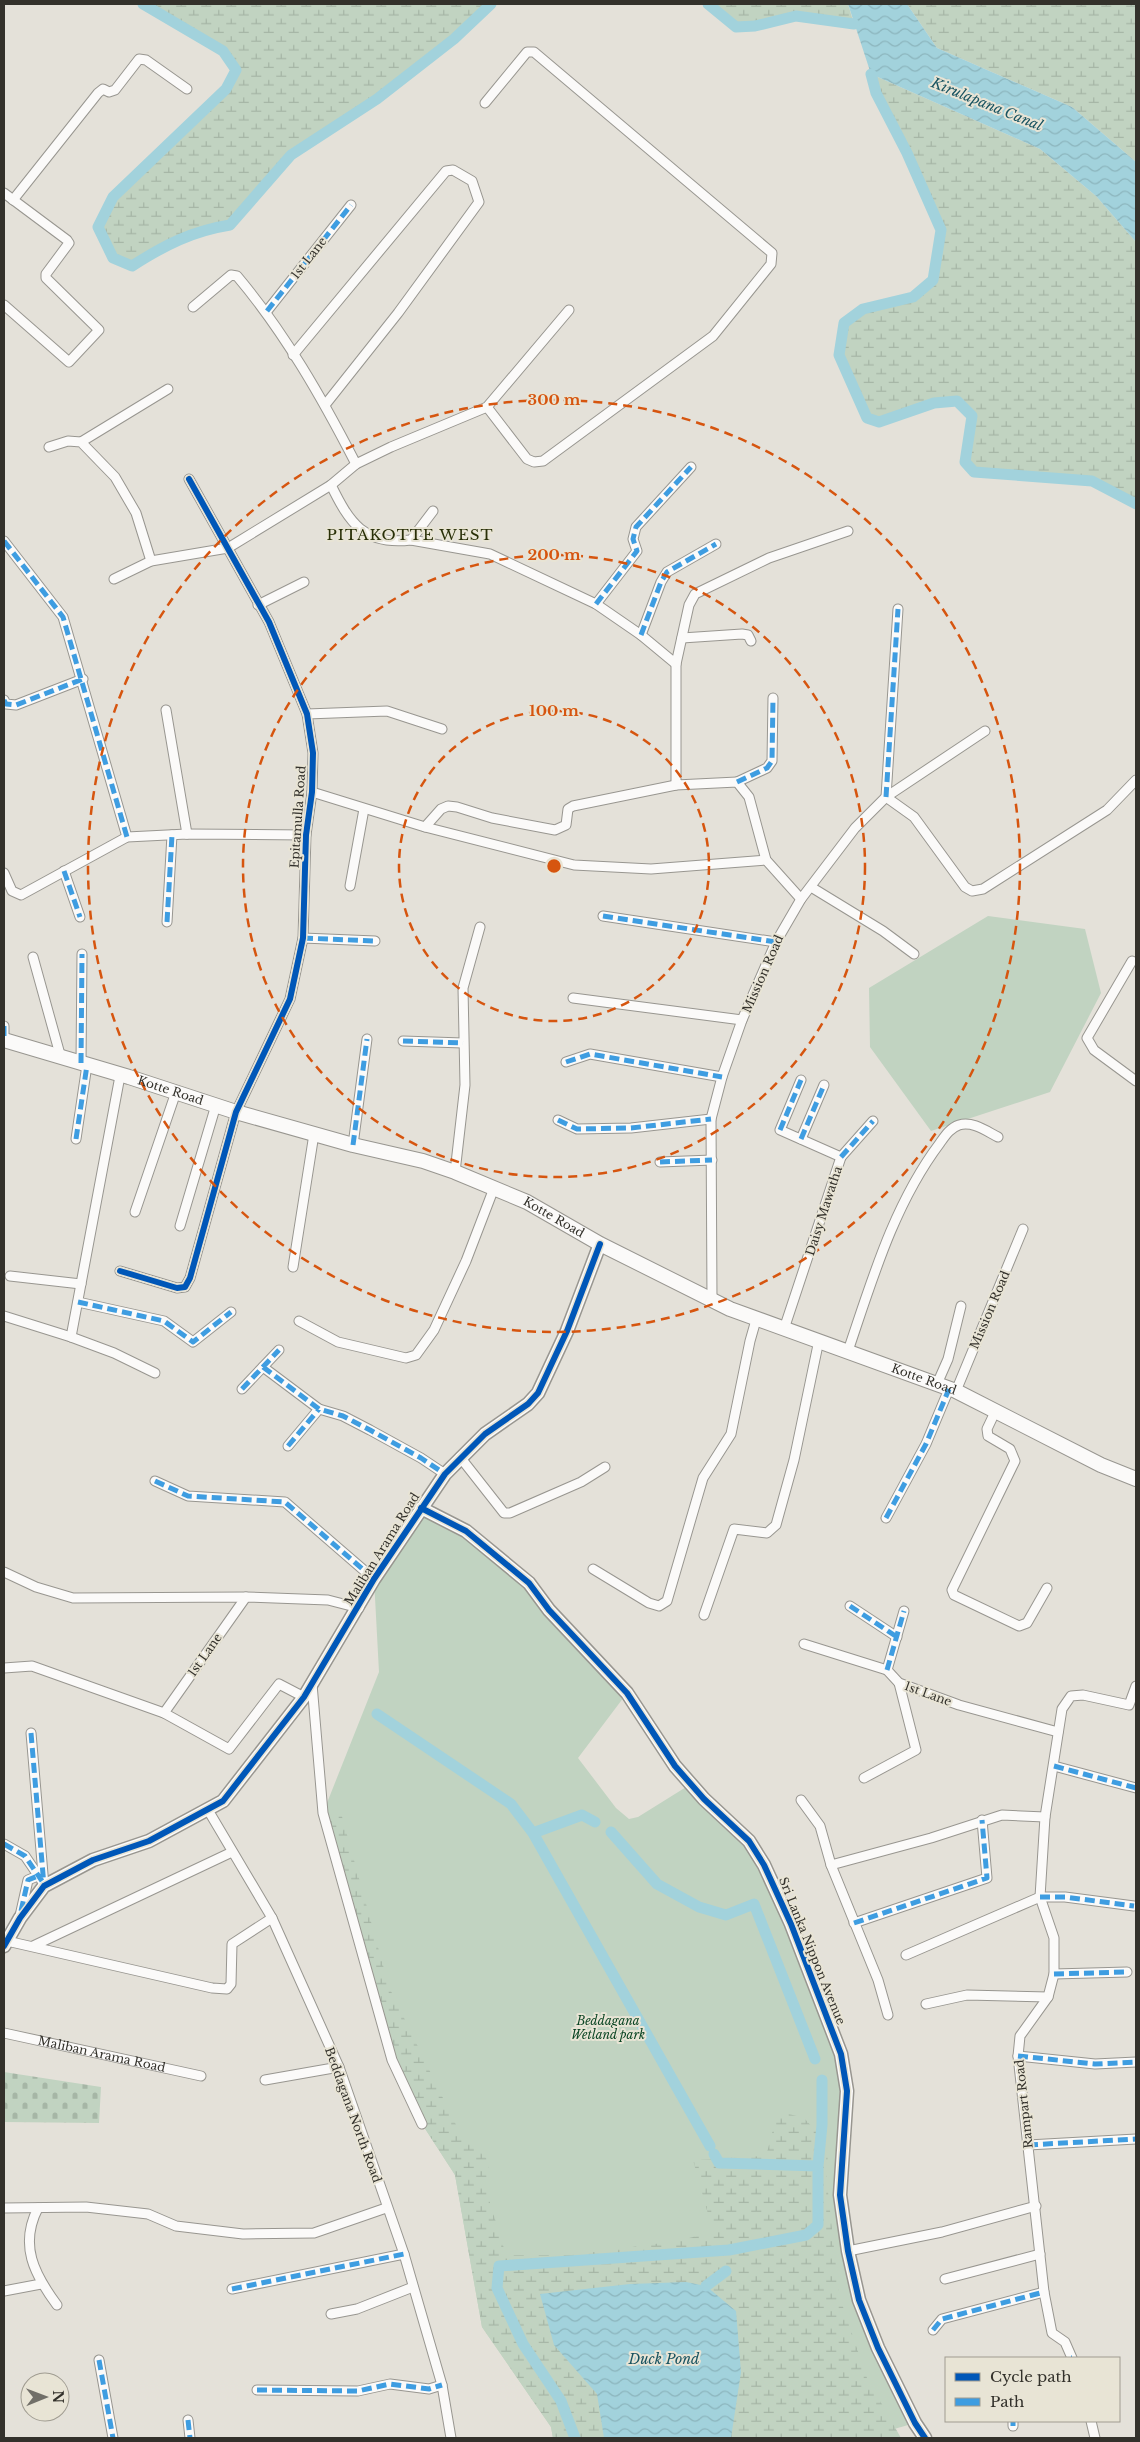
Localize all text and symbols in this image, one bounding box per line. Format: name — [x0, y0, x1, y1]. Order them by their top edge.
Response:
water label: Kirulapana Canal — [928, 73, 1046, 135]
street label: 1st Lane — [288, 234, 330, 282]
text: 300 m — [528, 390, 581, 409]
district label: PITAKOTTE WEST — [327, 525, 493, 544]
text: 200 m — [528, 545, 581, 564]
text: 100 m — [529, 701, 579, 720]
street label: Epitamulla Road — [286, 765, 309, 869]
centre of rings — [545, 857, 563, 875]
street label: Mission Road — [739, 933, 786, 1015]
street label: Kotte Road — [136, 1072, 205, 1108]
street label: Daisy Mawatha — [802, 1164, 845, 1257]
street label: Kotte Road — [521, 1193, 587, 1240]
street label: Mission Road — [966, 1268, 1013, 1351]
street label: Kotte Road — [889, 1360, 959, 1398]
street label: Maliban Arama Road — [341, 1490, 422, 1608]
street label: 1st Lane — [184, 1630, 225, 1679]
street label: 1st Lane — [902, 1678, 954, 1709]
street label: Sri Lanka Nippon Avenue — [776, 1875, 849, 2027]
park label: Beddagana Wetland park — [571, 2013, 645, 2042]
street label: Maliban Arama Road — [37, 2033, 167, 2075]
street label: Beddagana North Road — [322, 2045, 385, 2185]
street label: Rampart Road — [1011, 2059, 1036, 2149]
water label: Duck Pond — [628, 2350, 700, 2368]
legend — [945, 2357, 1120, 2422]
text: Cycle path — [990, 2367, 1072, 2386]
north arrow — [20, 2372, 70, 2422]
text: N — [49, 2390, 67, 2404]
text: Path — [990, 2392, 1024, 2411]

